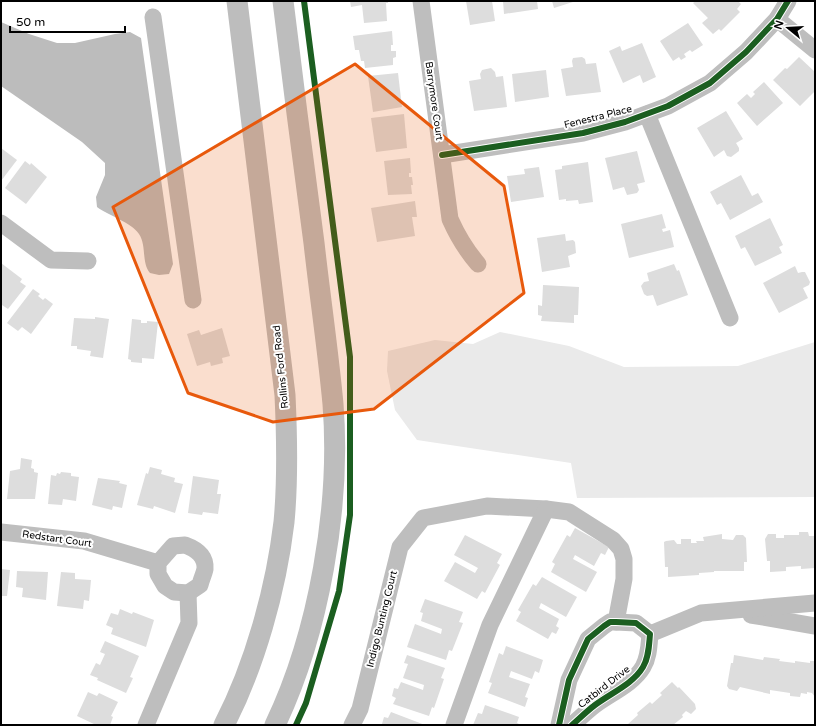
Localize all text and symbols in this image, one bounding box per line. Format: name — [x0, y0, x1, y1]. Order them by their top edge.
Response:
scale bar — [10, 8, 125, 34]
north arrow — [768, 8, 808, 48]
text: 50 m — [16, 15, 45, 29]
text: N — [771, 19, 787, 31]
street label: Barrymore Court — [423, 61, 445, 141]
street label: Fenestra Place — [563, 103, 633, 131]
street label: Rollins Ford Road — [271, 325, 291, 409]
street label: Redstart Court — [21, 528, 93, 550]
street label: Indigo Bunting Court — [364, 569, 400, 669]
street label: Catbird Drive — [576, 663, 633, 711]

